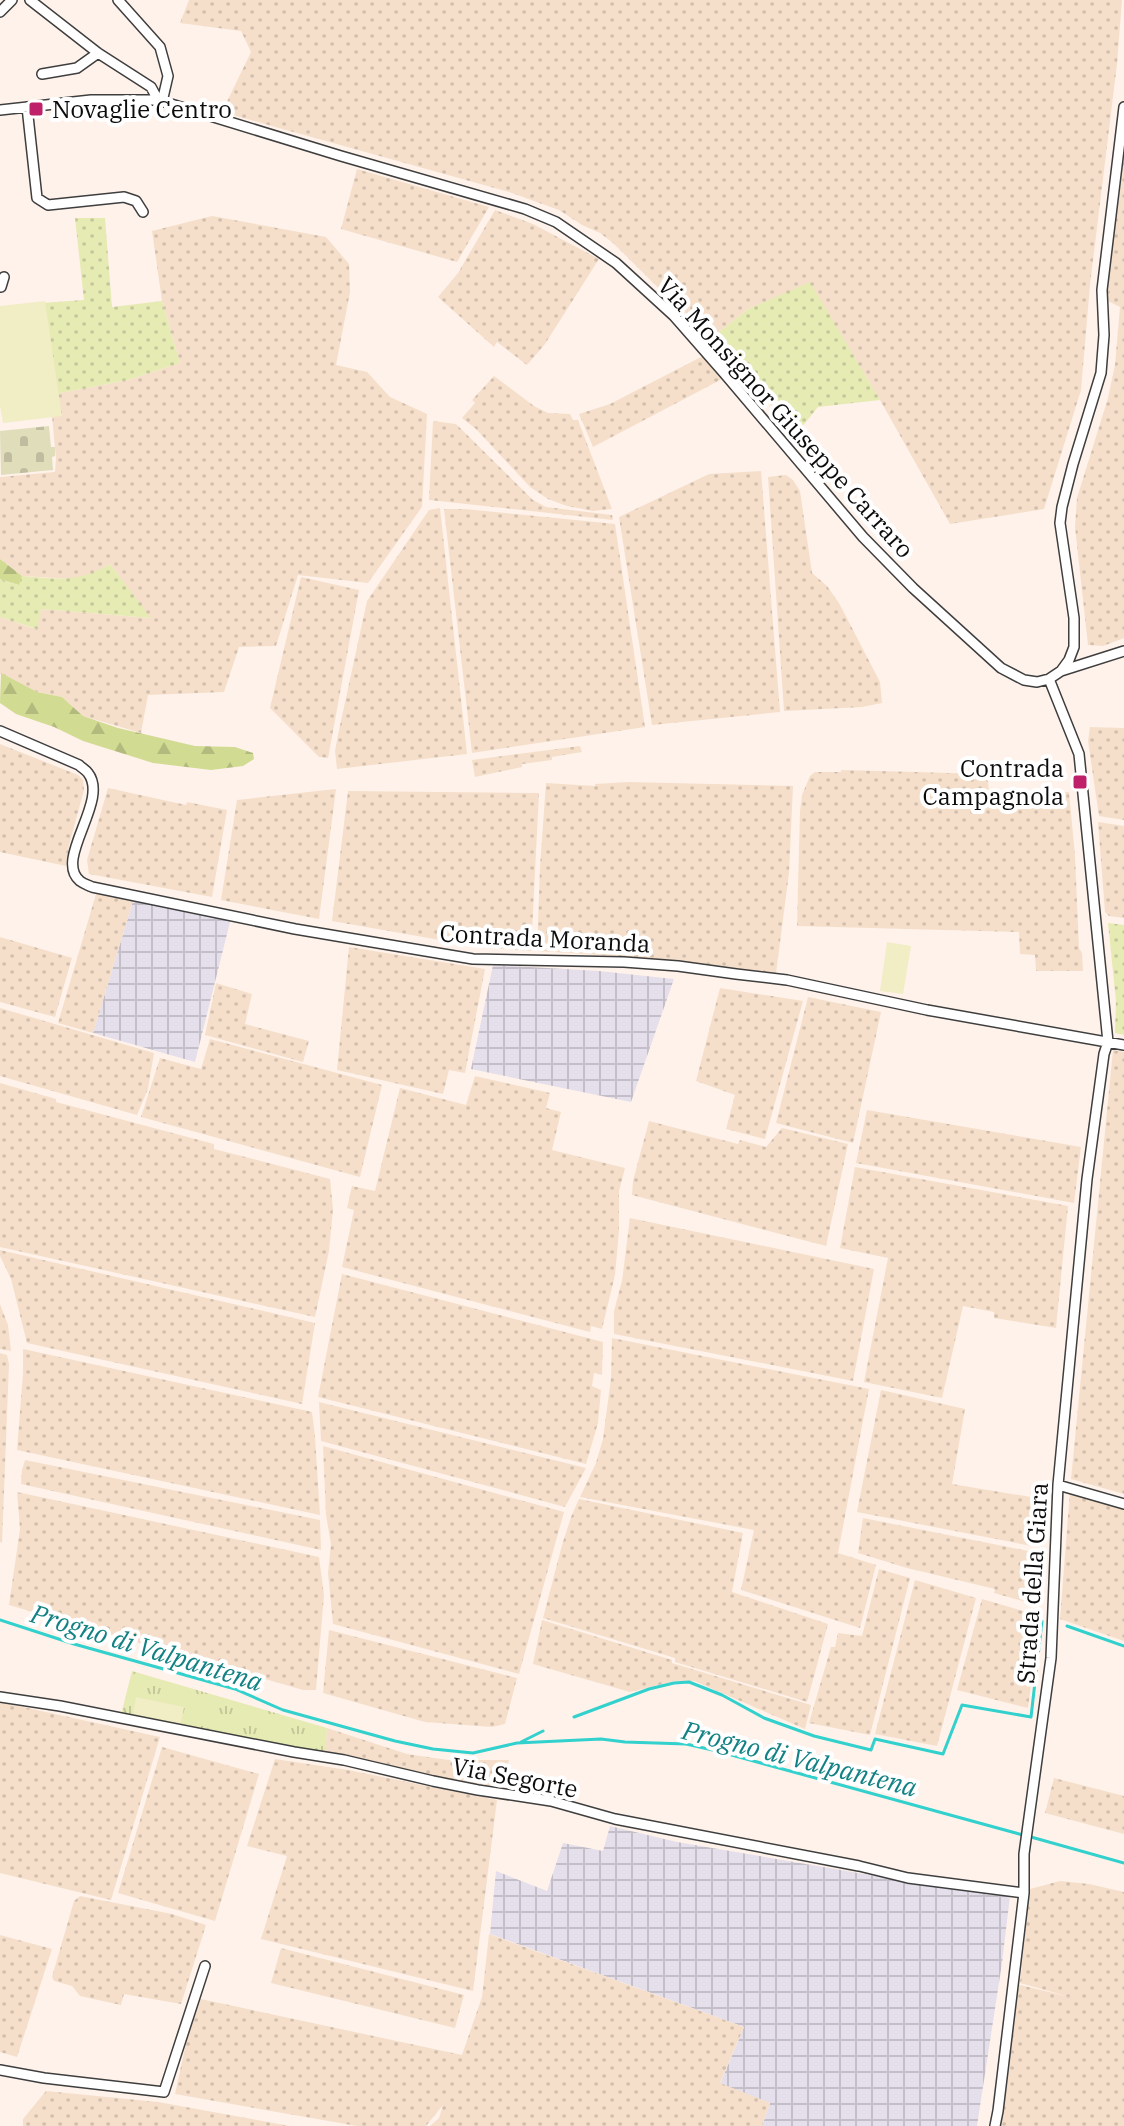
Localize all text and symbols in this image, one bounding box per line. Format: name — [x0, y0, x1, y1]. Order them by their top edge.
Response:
place label: Novaglie Centro — [52, 93, 232, 125]
marker: Novaglie Centro — [27, 100, 45, 118]
street label: Via Monsignor Giuseppe Carraro — [651, 269, 921, 565]
place label: Contrada Campagnola — [923, 752, 1064, 812]
marker: Contrada Campagnola — [1071, 773, 1089, 791]
street label: Contrada Moranda — [439, 917, 651, 959]
street label: Strada della Giara — [1009, 1481, 1055, 1685]
water label: Progno di Valpantena — [26, 1595, 267, 1698]
water label: Progno di Valpantena — [678, 1712, 921, 1804]
street label: Via Segorte — [449, 1749, 581, 1805]

